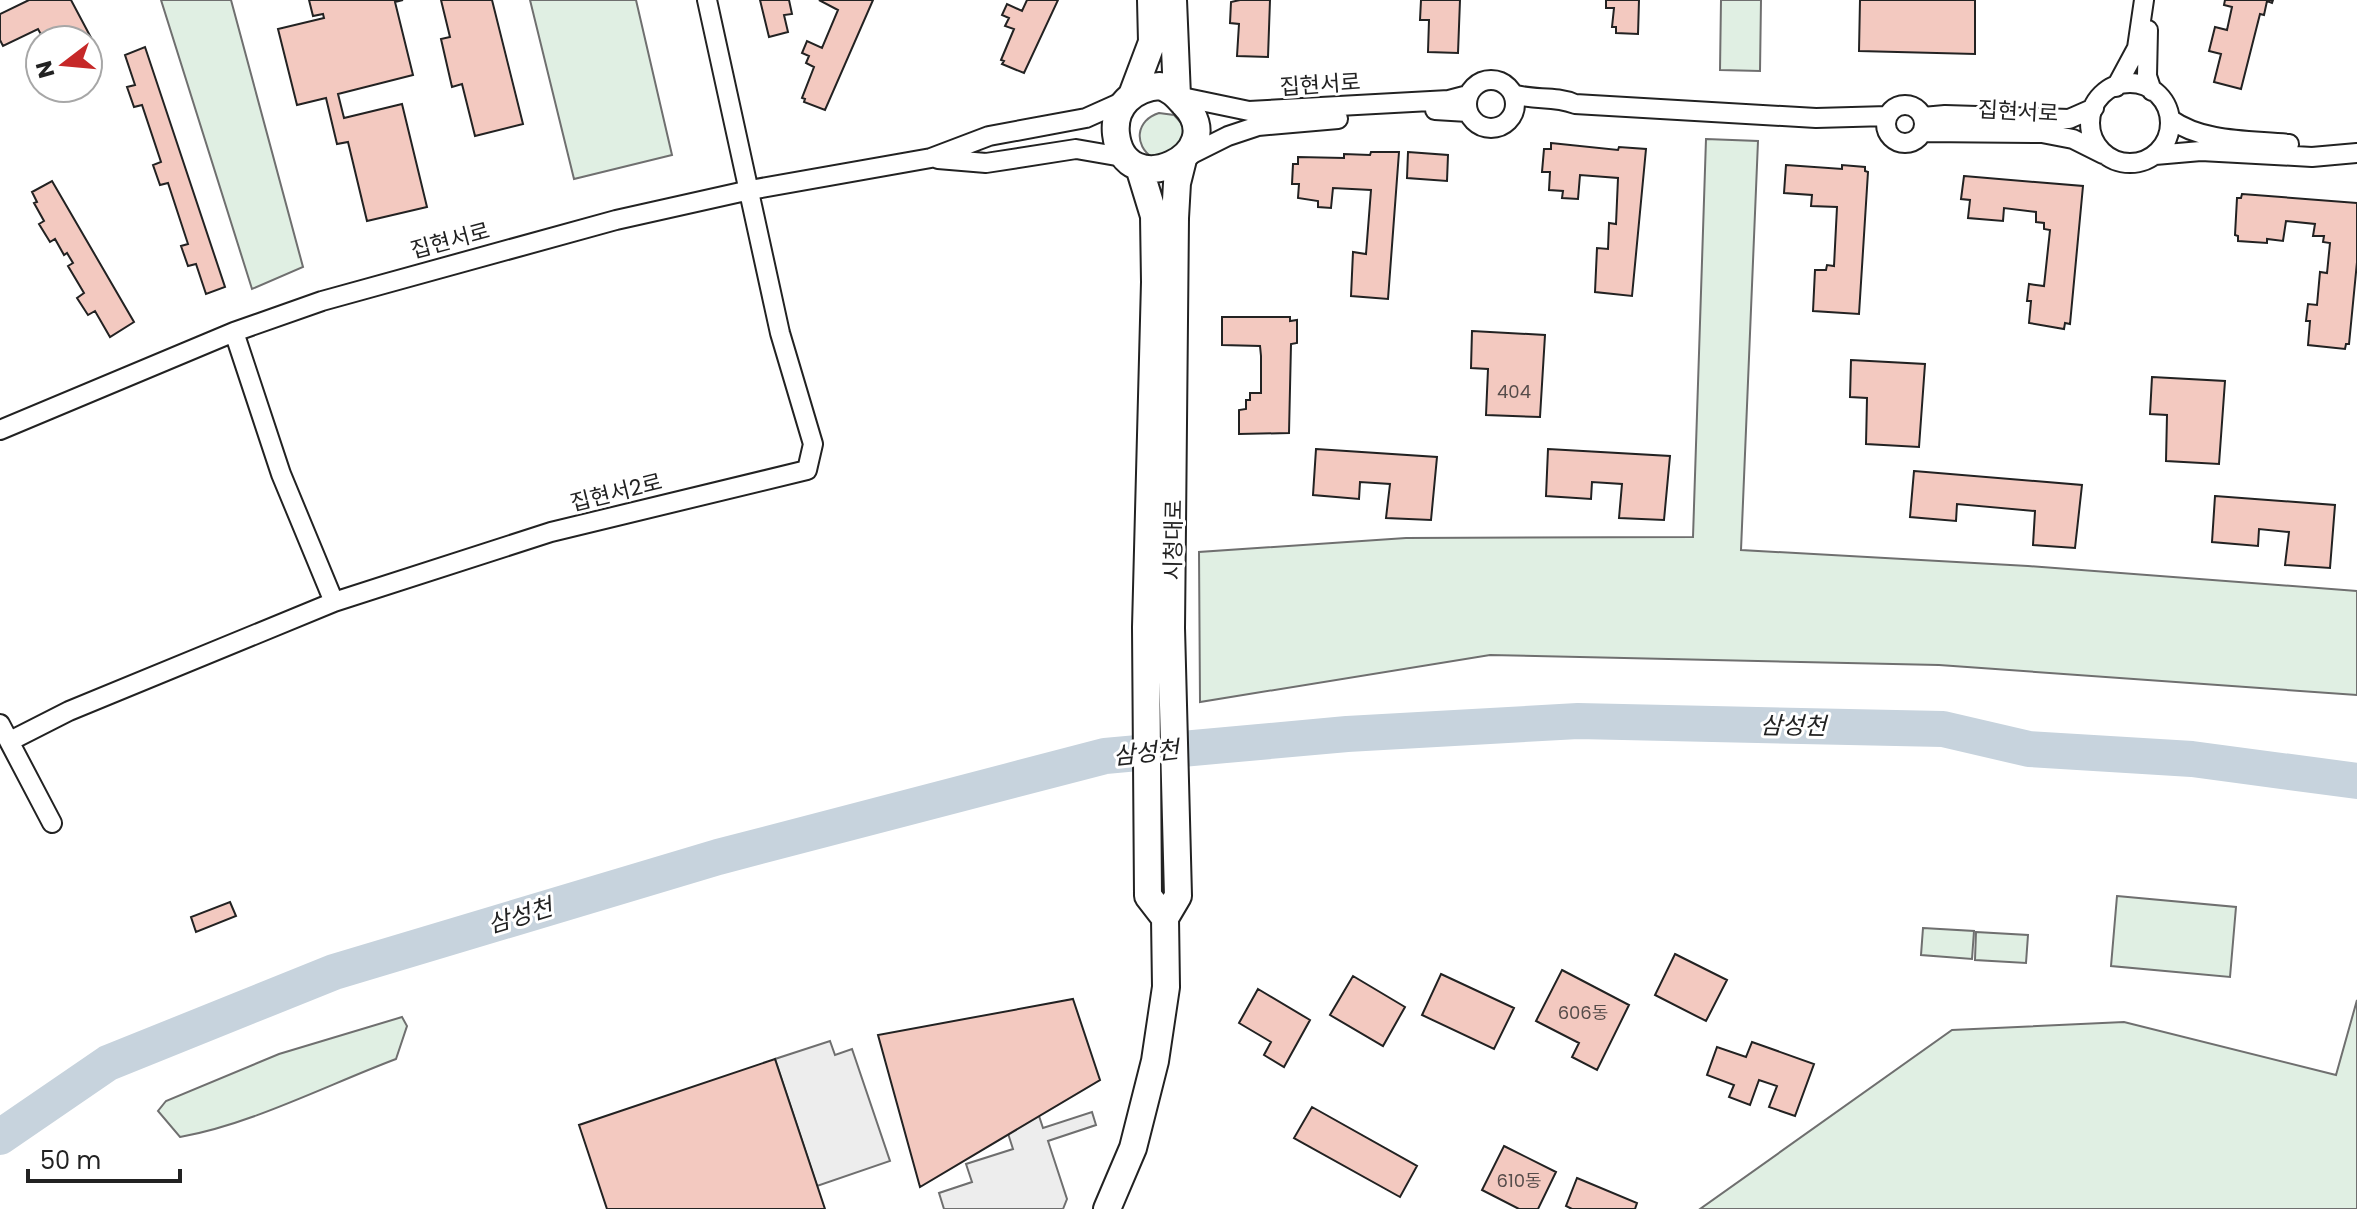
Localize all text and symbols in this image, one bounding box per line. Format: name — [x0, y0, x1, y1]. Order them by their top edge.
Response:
north arrow — [24, 24, 104, 104]
text: N — [28, 57, 62, 82]
street label: 집현서로 — [1279, 66, 1362, 103]
street label: 집현서로 — [1977, 94, 2059, 129]
street label: 집현서로 — [407, 215, 493, 266]
house number: 404 — [1497, 379, 1531, 404]
street label: 집현서2로 — [567, 466, 665, 519]
street label: 시청대로 — [1157, 499, 1190, 581]
water label: 삼성천 — [1760, 708, 1829, 743]
water label: 삼성천 — [1111, 732, 1184, 772]
water label: 삼성천 — [483, 889, 559, 941]
house number: 606동 — [1558, 1000, 1608, 1025]
scale bar — [28, 1133, 180, 1183]
text: 50 m — [40, 1144, 101, 1177]
house number: 610동 — [1496, 1168, 1542, 1193]

